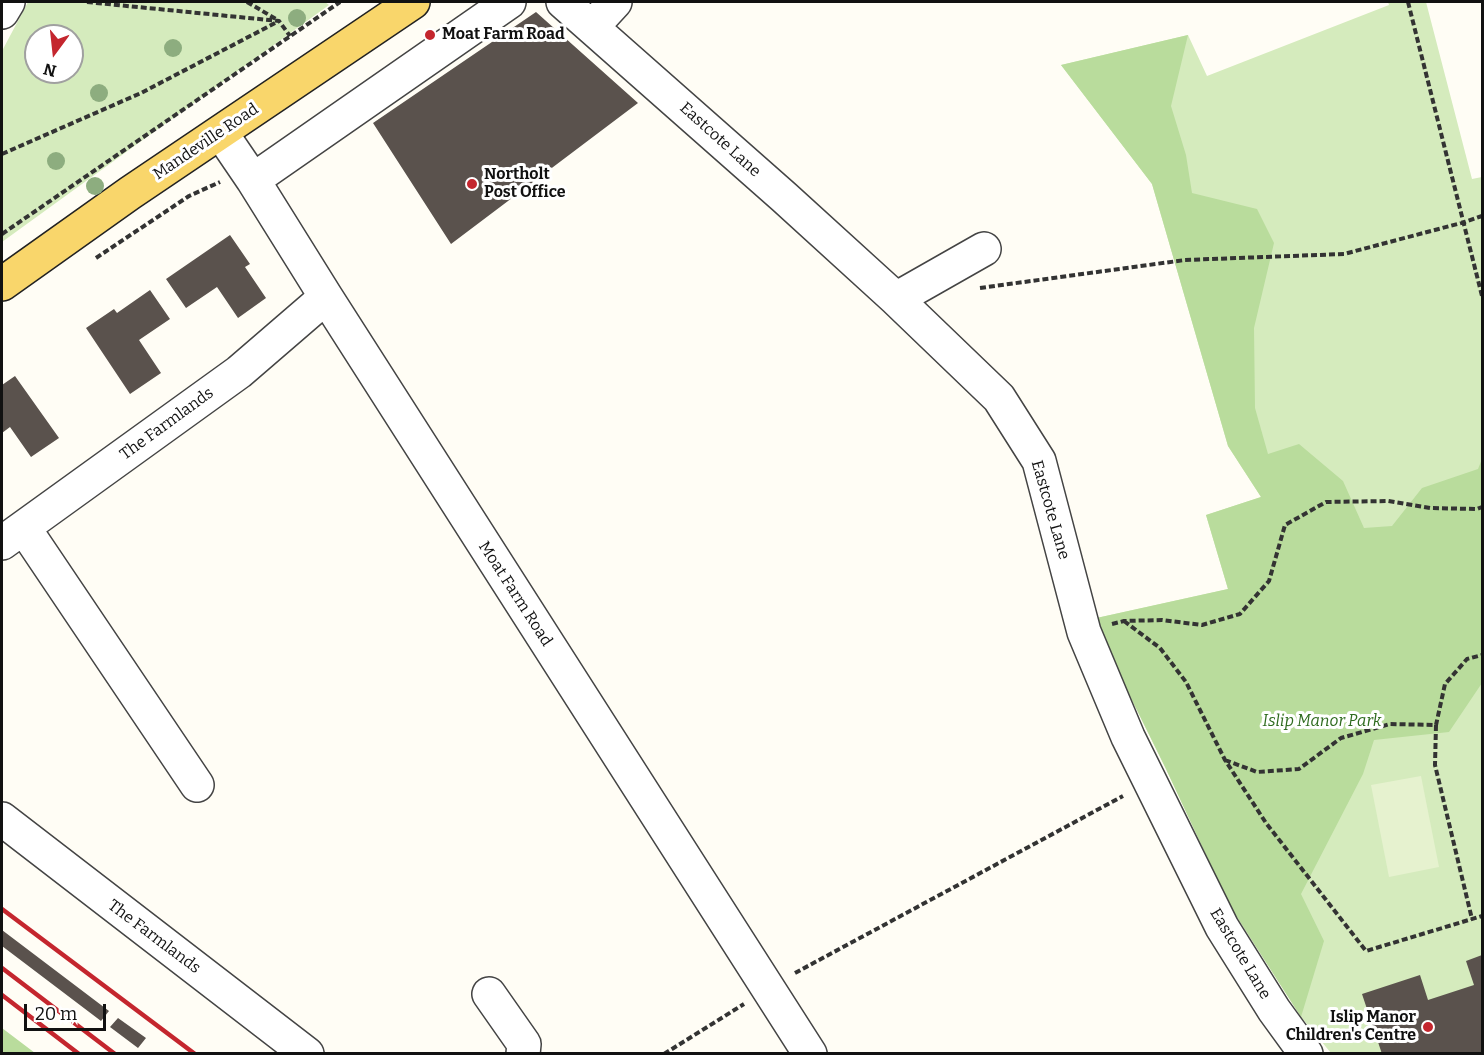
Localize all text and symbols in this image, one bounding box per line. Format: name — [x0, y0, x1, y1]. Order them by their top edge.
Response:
north arrow — [24, 24, 84, 84]
place label: Moat Farm Road — [442, 25, 565, 45]
marker: Moat Farm Road — [423, 28, 437, 42]
text: N — [41, 59, 58, 81]
street label: Eastcote Lane — [675, 99, 765, 181]
street label: Mandeville Road — [150, 100, 262, 184]
place label: Northolt Post Office — [484, 165, 565, 203]
marker: Northolt Post Office — [465, 177, 479, 191]
street label: The Farmlands — [117, 384, 217, 464]
street label: Eastcote Lane — [1027, 458, 1073, 562]
street label: Moat Farm Road — [474, 538, 556, 650]
park label: Islip Manor Park — [1263, 712, 1381, 732]
street label: The Farmlands — [104, 896, 204, 978]
street label: Eastcote Lane — [1205, 905, 1275, 1003]
scale bar — [27, 992, 110, 1030]
text: 20 m — [35, 1003, 77, 1025]
place label: Islip Manor Children's Centre — [1286, 1008, 1416, 1046]
marker: Islip Manor Children's Centre — [1421, 1020, 1435, 1034]

